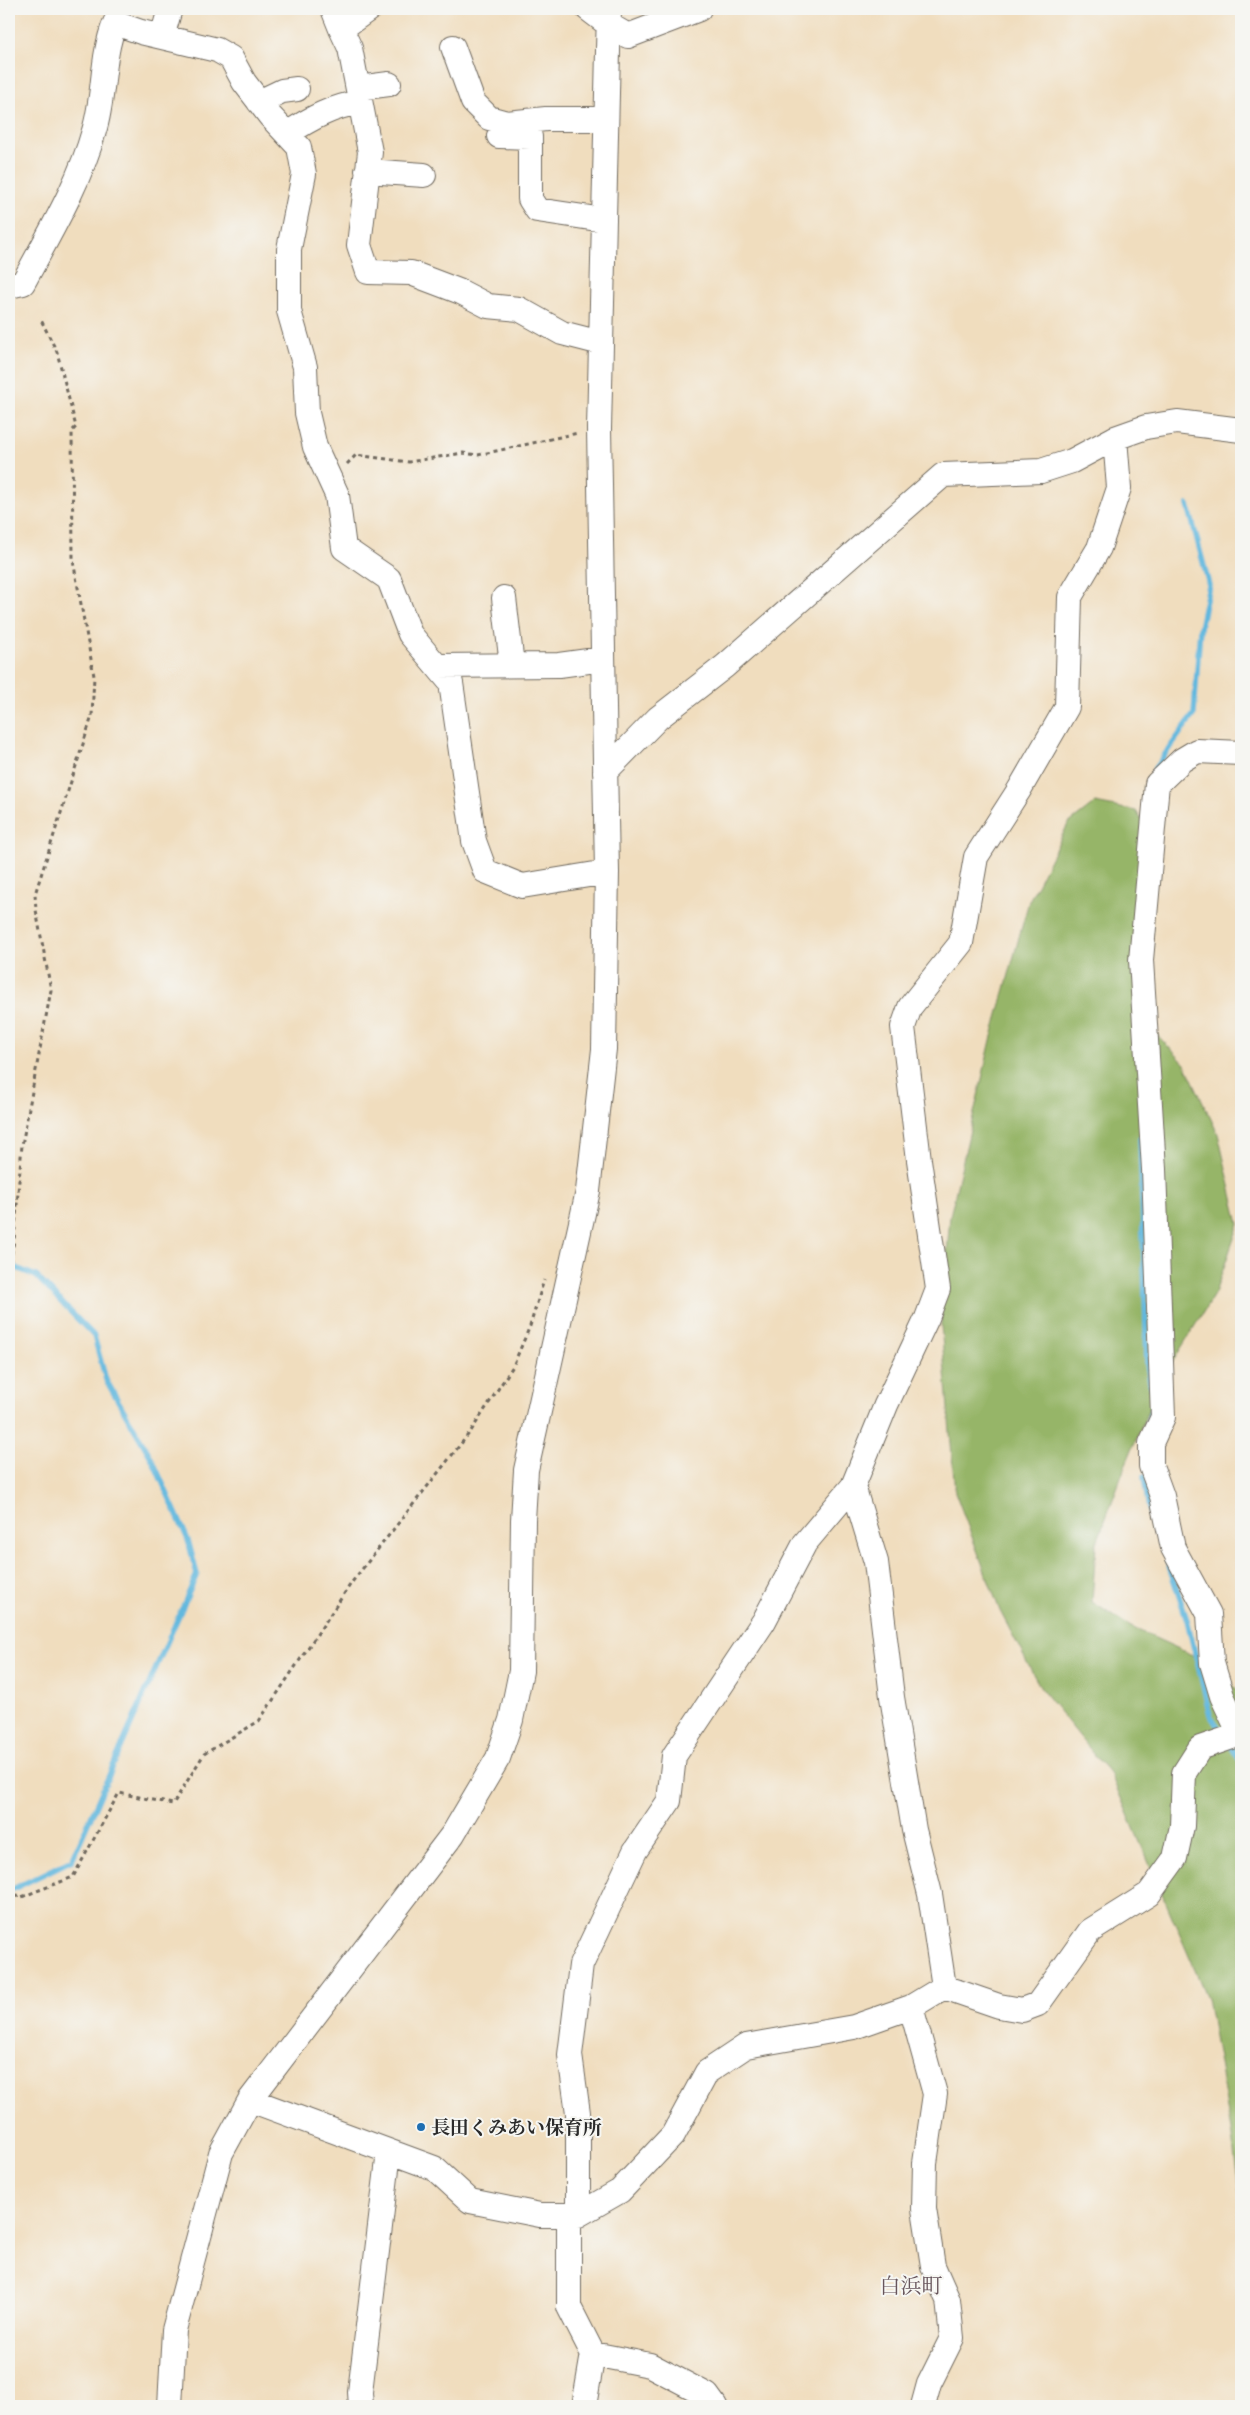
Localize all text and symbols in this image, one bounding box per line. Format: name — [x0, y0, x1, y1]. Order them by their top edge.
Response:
place label: 長田くみあい保育所 — [431, 2117, 602, 2141]
marker: 長田くみあい保育所 — [415, 2121, 427, 2133]
district label: 白浜町 — [880, 2274, 943, 2301]

